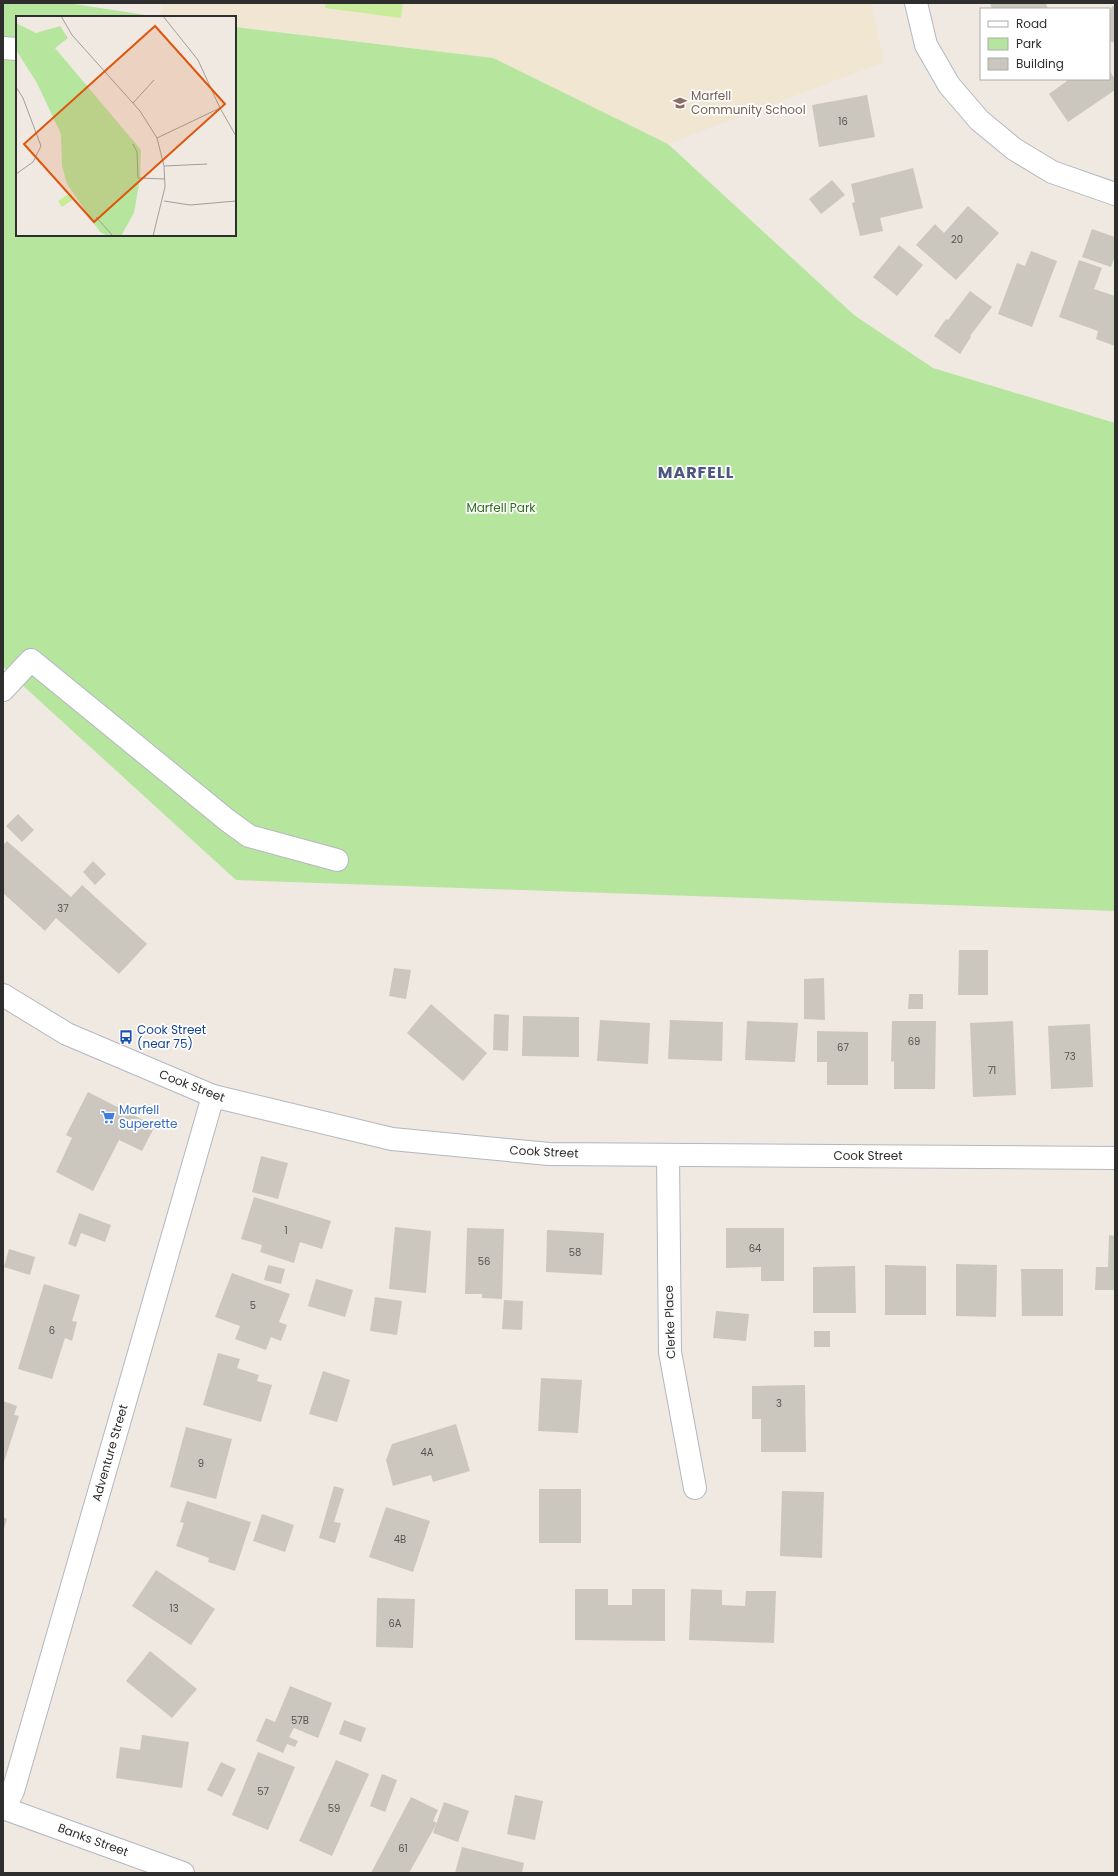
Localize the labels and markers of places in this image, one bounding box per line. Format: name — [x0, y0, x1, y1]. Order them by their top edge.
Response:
place label: Marfell Community School — [691, 87, 806, 118]
school or university icon: Marfell Community School — [672, 95, 688, 111]
place label: Cook Street (near 75) — [137, 1021, 206, 1052]
bus stop icon: Cook Street (near 75) — [118, 1029, 134, 1045]
place label: Marfell Superette — [119, 1101, 177, 1132]
supermarket icon: Marfell Superette — [100, 1109, 116, 1125]

